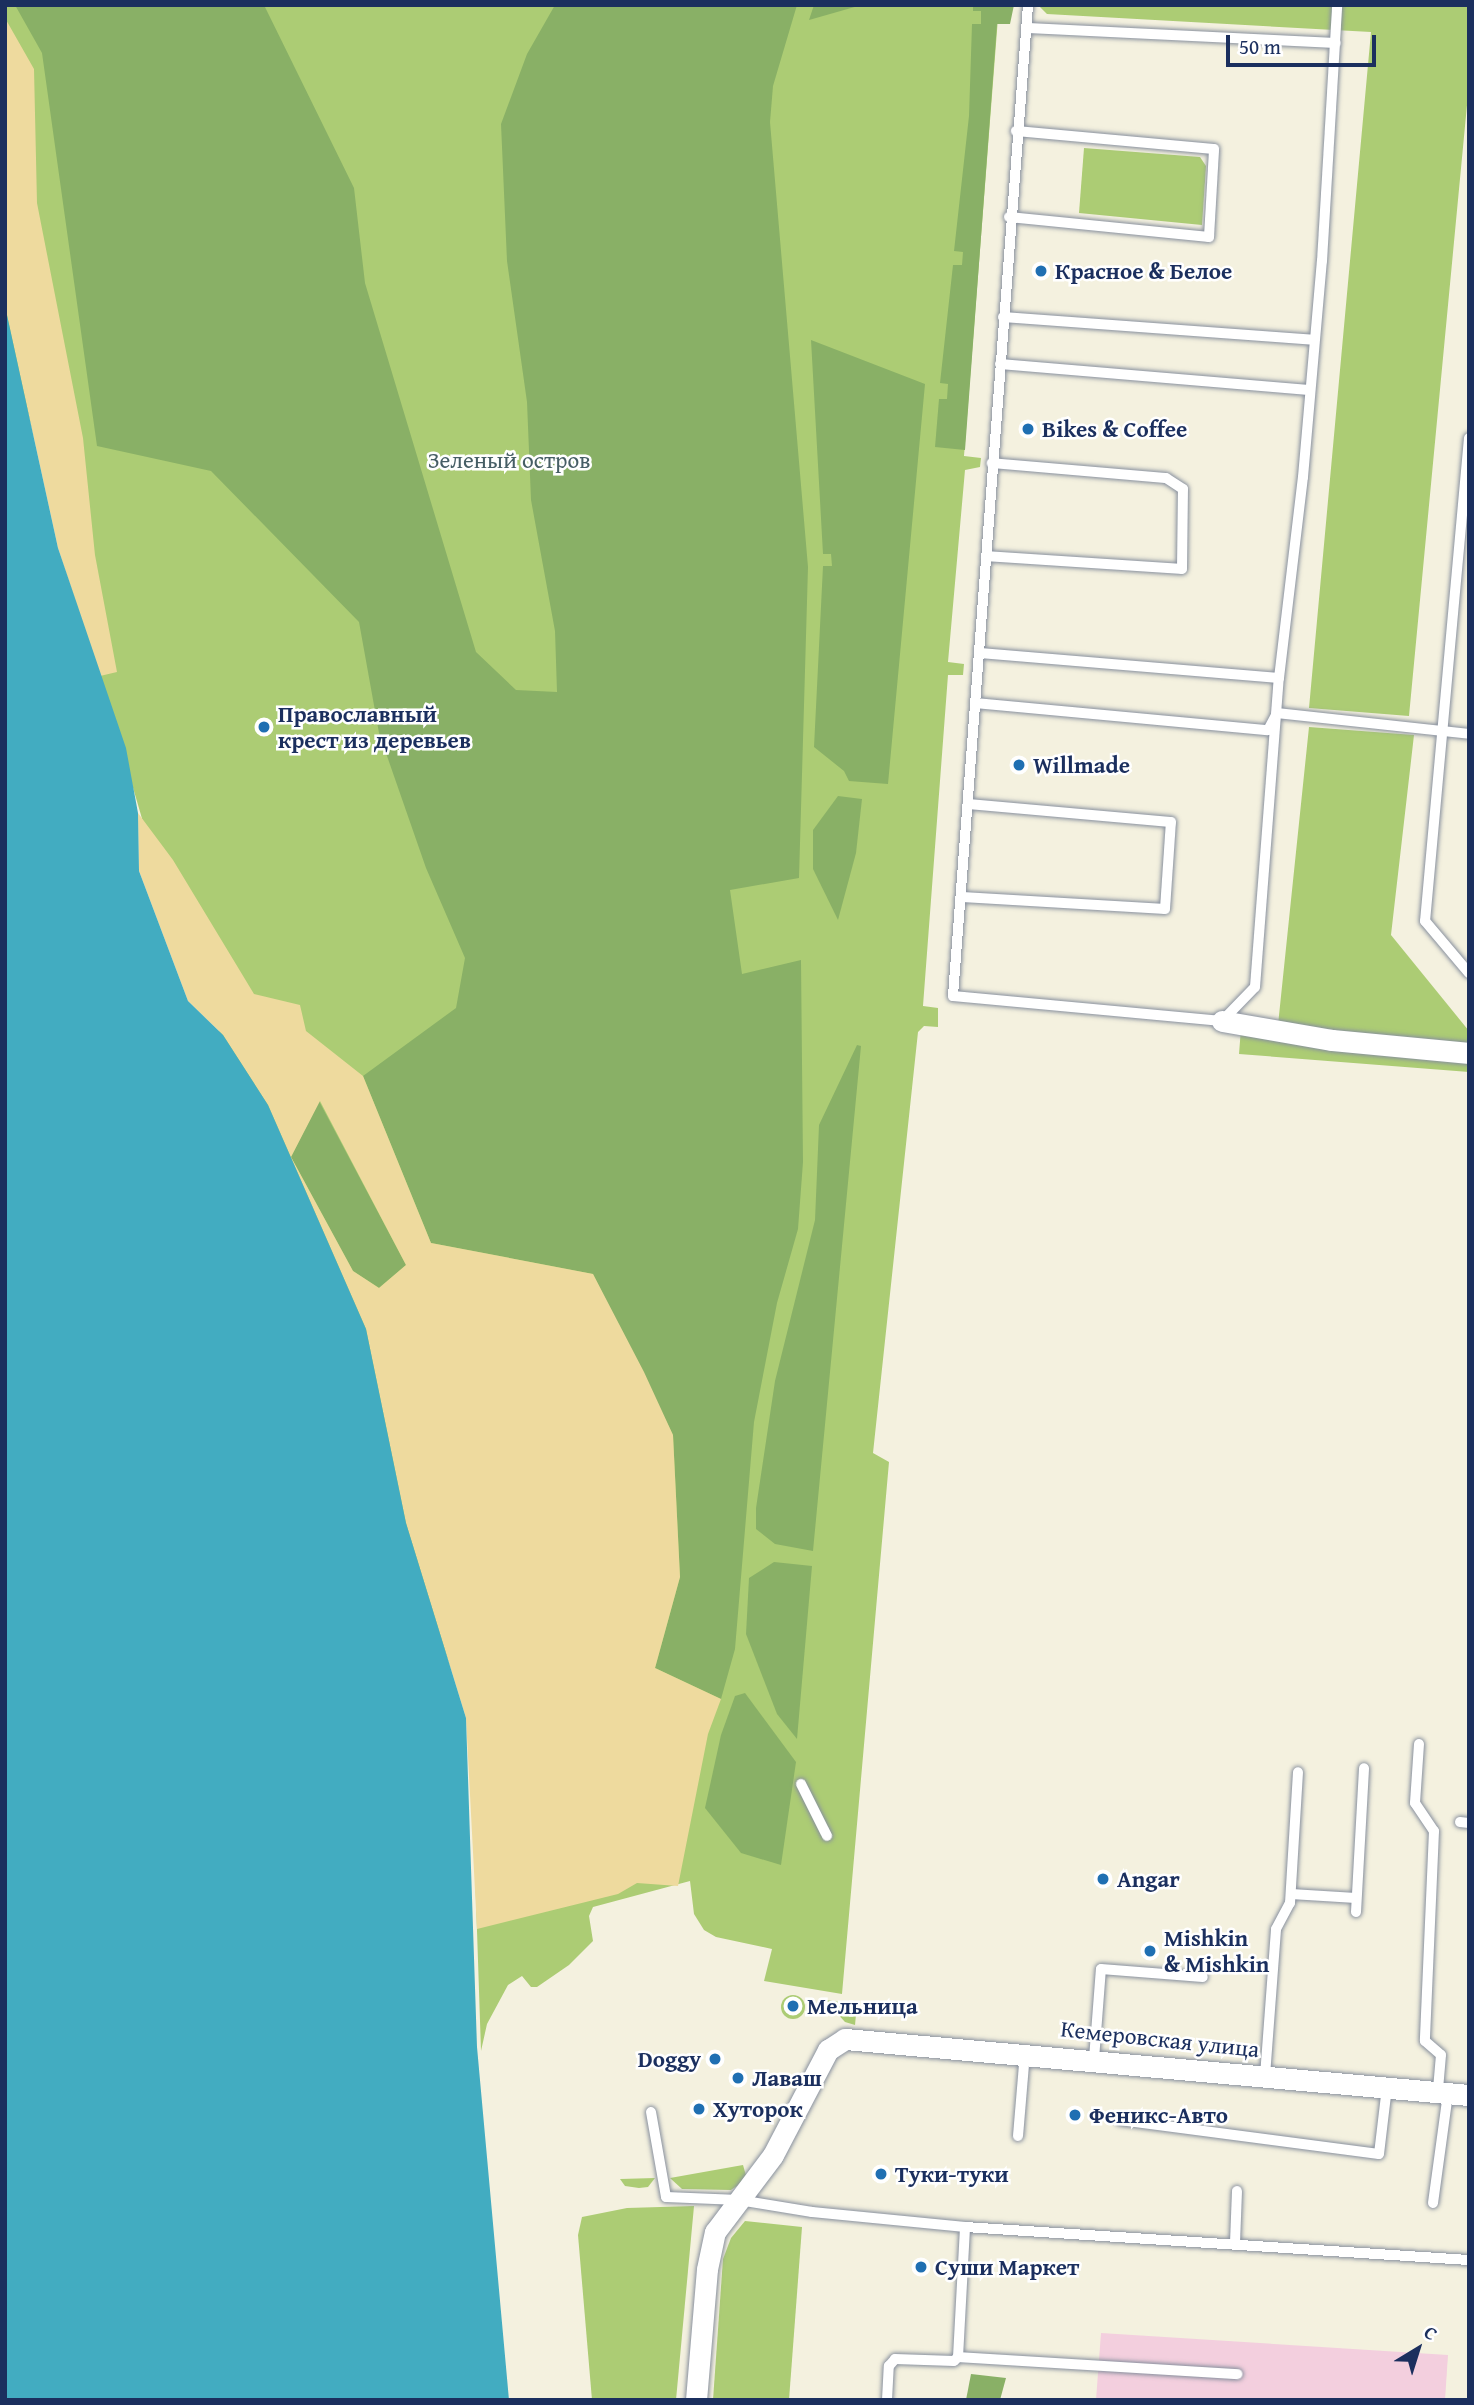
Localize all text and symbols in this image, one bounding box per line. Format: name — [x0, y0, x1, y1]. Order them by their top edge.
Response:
scale bar — [1229, 21, 1380, 65]
text: 50 m — [1239, 31, 1281, 62]
place label: Красное & Белое — [1055, 257, 1232, 285]
marker: Красное & Белое — [1033, 263, 1049, 279]
place label: Bikes & Coffee — [1042, 415, 1187, 443]
marker: Bikes & Coffee — [1020, 421, 1036, 437]
park label: Зеленый остров — [428, 446, 590, 474]
place label: Православный крест из деревьев — [278, 700, 471, 754]
marker: Православный крест из деревьев — [256, 719, 272, 735]
place label: Willmade — [1033, 751, 1130, 779]
marker: Willmade — [1011, 757, 1027, 773]
place label: Angar — [1117, 1865, 1180, 1893]
marker: Angar — [1095, 1871, 1111, 1887]
place label: Mishkin & Mishkin — [1164, 1924, 1269, 1978]
marker: Mishkin & Mishkin — [1142, 1943, 1158, 1959]
place label: Мельница — [807, 1992, 918, 2020]
marker: Мельница — [785, 1998, 801, 2014]
street label: Кемеровская улица — [1059, 2015, 1261, 2063]
place label: Doggy — [638, 2045, 701, 2073]
marker: Doggy — [707, 2051, 723, 2067]
place label: Лаваш — [752, 2064, 822, 2092]
marker: Лаваш — [730, 2070, 746, 2086]
place label: Хуторок — [713, 2095, 803, 2123]
marker: Хуторок — [691, 2101, 707, 2117]
place label: Феникс-Авто — [1089, 2101, 1228, 2129]
marker: Феникс-Авто — [1067, 2107, 1083, 2123]
place label: Туки-туки — [895, 2160, 1009, 2188]
marker: Туки-туки — [873, 2166, 889, 2182]
place label: Суши Маркет — [935, 2253, 1079, 2281]
marker: Суши Маркет — [913, 2259, 929, 2275]
north arrow — [1383, 2314, 1453, 2384]
text: С — [1418, 2318, 1444, 2347]

